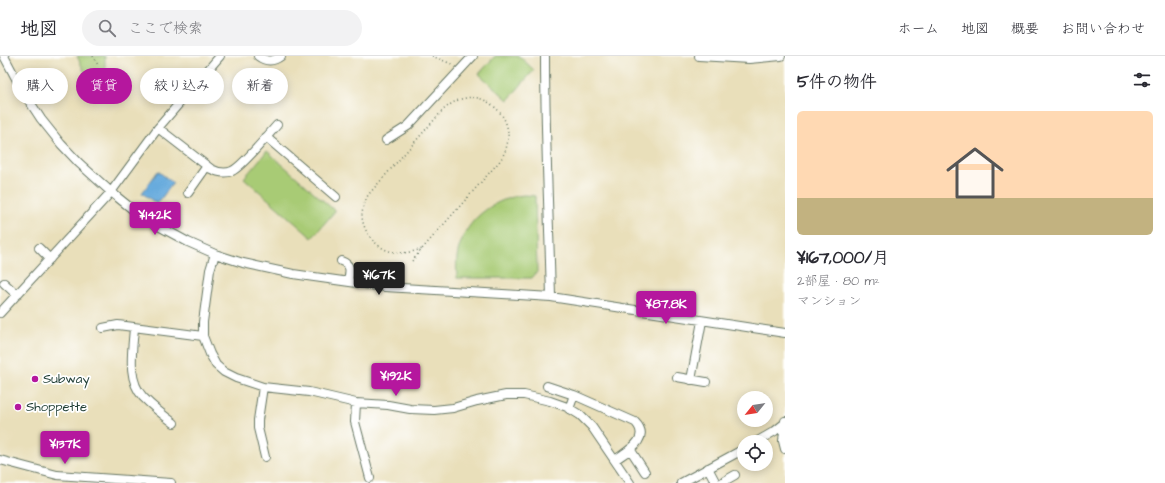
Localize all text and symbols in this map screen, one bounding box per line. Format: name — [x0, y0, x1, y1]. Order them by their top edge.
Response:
search box — [82, 10, 362, 46]
text: 地図 — [20, 16, 58, 43]
icon: search — [96, 17, 118, 39]
text: ここで検索 — [128, 18, 203, 39]
text: ホーム — [898, 19, 939, 39]
text: 地図 — [961, 19, 989, 39]
text: 概要 — [1011, 19, 1039, 39]
text: お問い合わせ — [1061, 19, 1145, 39]
chip: 購入 — [12, 68, 68, 104]
chip: 賃貸 — [76, 68, 132, 104]
chip: 絞り込み — [140, 68, 224, 104]
chip: 新着 — [232, 68, 288, 104]
icon: filters — [1131, 69, 1153, 91]
text: 5件の物件 — [797, 70, 877, 94]
icon: home — [939, 137, 1011, 209]
pin: ¥142K — [127, 202, 183, 236]
text: ¥142K — [139, 206, 171, 224]
text: ¥167,000/月 — [797, 246, 889, 270]
pin: ¥167K — [351, 262, 407, 296]
text: ¥167K — [363, 266, 395, 284]
text: 2部屋 · 80 m² — [797, 272, 880, 290]
pin: ¥87.8K — [633, 291, 699, 325]
text: マンション — [797, 292, 861, 310]
text: ¥87.8K — [645, 295, 687, 313]
pin: ¥192K — [368, 363, 424, 397]
text: ¥192K — [380, 367, 412, 385]
place label: Subway — [43, 370, 90, 389]
marker: Subway — [30, 374, 40, 384]
north arrow — [737, 391, 773, 427]
map controls — [737, 391, 773, 471]
place label: Shoppette — [26, 398, 87, 416]
marker: Shoppette — [13, 402, 23, 412]
pin: ¥137K — [37, 431, 93, 465]
text: ¥137K — [49, 435, 81, 453]
button: locate — [737, 435, 773, 471]

